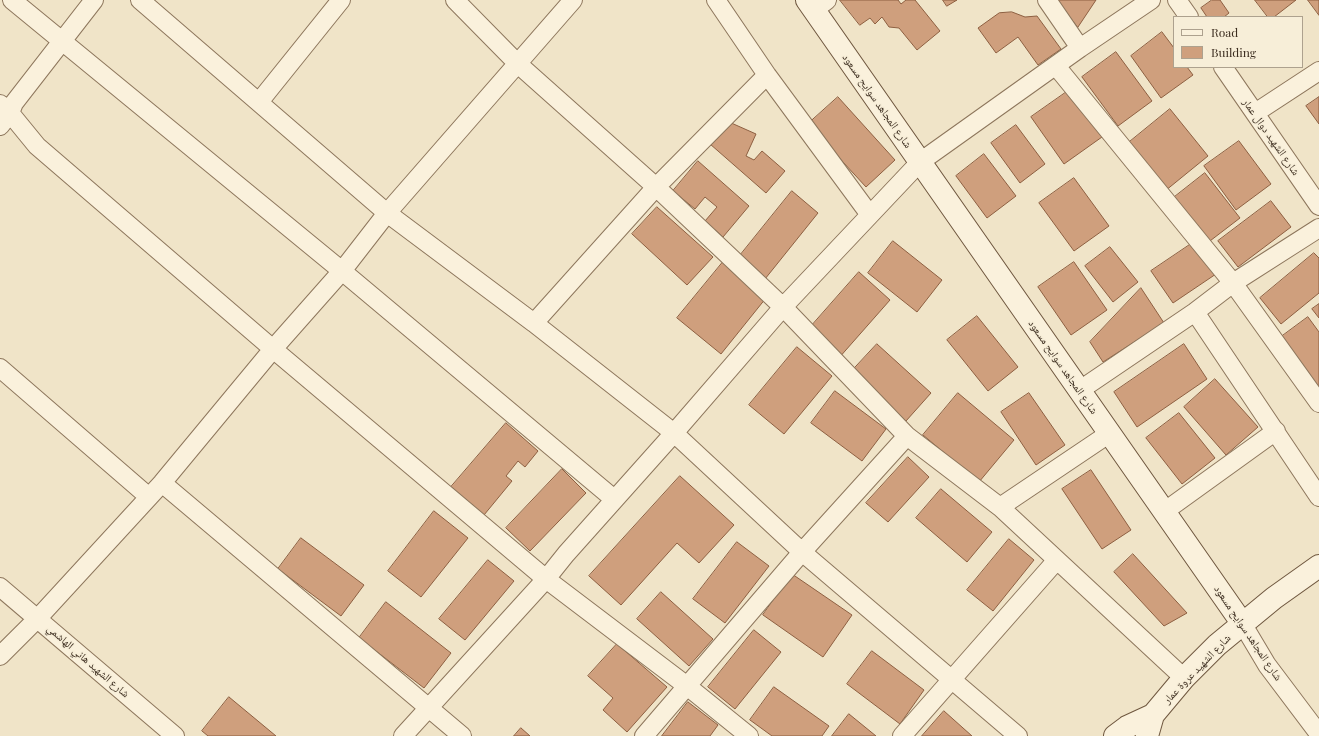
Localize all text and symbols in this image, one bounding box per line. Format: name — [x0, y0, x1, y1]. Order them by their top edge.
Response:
legend — [1173, 16, 1303, 68]
text: Road — [1211, 24, 1238, 40]
text: Building — [1211, 44, 1256, 60]
street label: شارع المجاهد سوايح مسعود — [839, 51, 915, 151]
street label: شارع الشهيد دوال عمار — [1240, 96, 1302, 178]
street label: شارع المجاهد سوايح مسعود — [1025, 317, 1101, 417]
street label: شارع المجاهد سوايح مسعود — [1211, 583, 1285, 683]
street label: شارع الشهيد هاني الهاشمي — [44, 622, 132, 700]
street label: شارع الشهيد عروة عمار — [1160, 632, 1234, 706]

